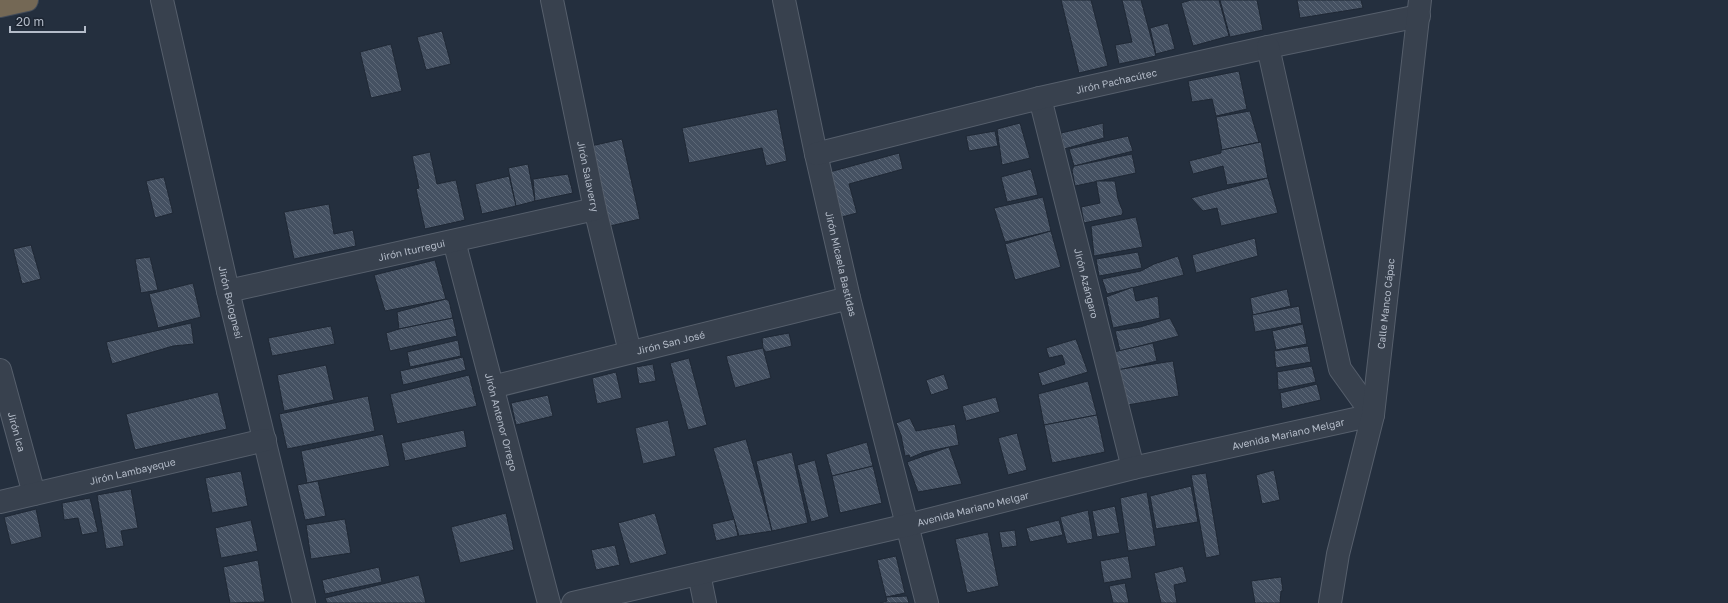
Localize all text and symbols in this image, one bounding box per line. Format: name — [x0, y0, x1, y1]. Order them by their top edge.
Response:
scale bar — [10, 8, 85, 34]
text: 20 m — [16, 14, 44, 29]
street label: Jirón Pachacútec — [1074, 66, 1159, 96]
street label: Jirón Salaverry — [575, 140, 602, 214]
street label: Jirón Micaela Bastidas — [823, 210, 859, 318]
street label: Jirón Iturregui — [377, 237, 446, 263]
street label: Jirón Azángaro — [1072, 247, 1101, 320]
street label: Calle Manco Cápac — [1375, 257, 1397, 350]
street label: Jirón Bolognesi — [216, 265, 245, 340]
street label: Jirón San José — [635, 328, 706, 357]
street label: Jirón Antenor Orrego — [483, 372, 520, 472]
street label: Jirón Ica — [6, 410, 28, 453]
street label: Avenida Mariano Melgar — [1231, 415, 1346, 452]
street label: Jirón Lambayeque — [88, 455, 177, 487]
street label: Avenida Mariano Melgar — [916, 489, 1030, 528]

